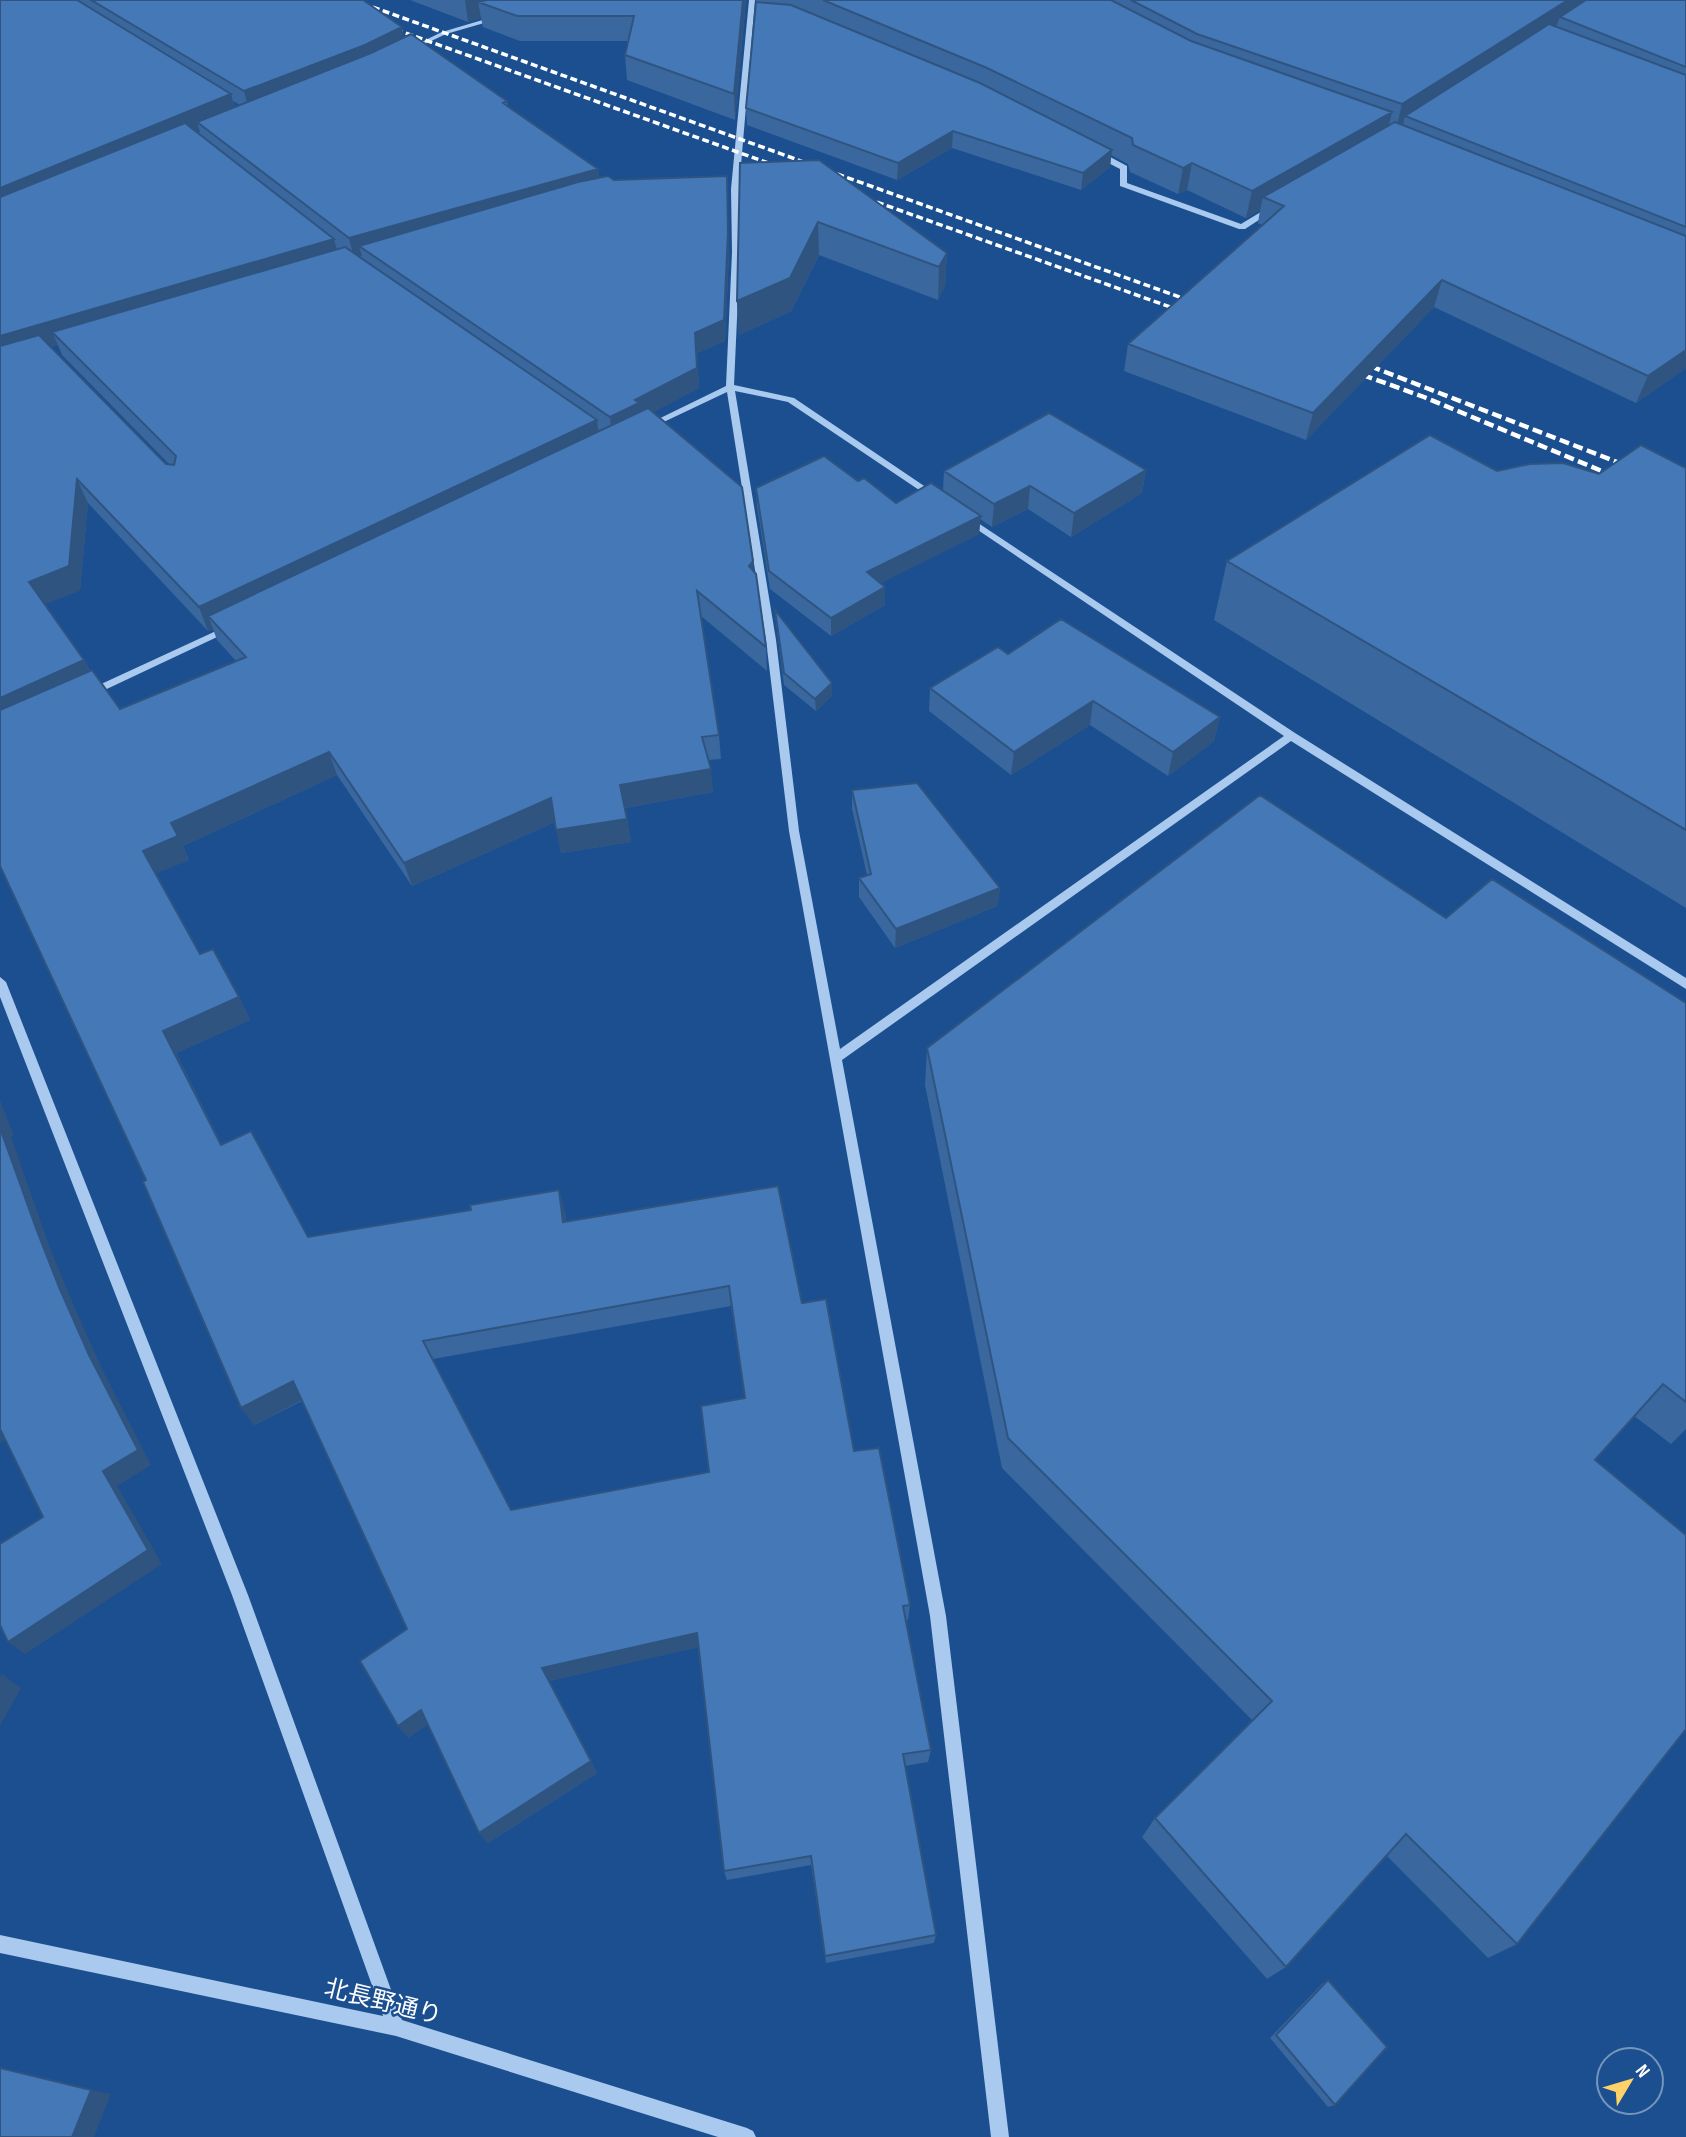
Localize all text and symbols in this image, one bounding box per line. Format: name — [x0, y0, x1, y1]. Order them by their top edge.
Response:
street label: 北長野通り — [321, 1973, 445, 2031]
north arrow — [1595, 2046, 1665, 2116]
text: N — [1630, 2060, 1654, 2083]

